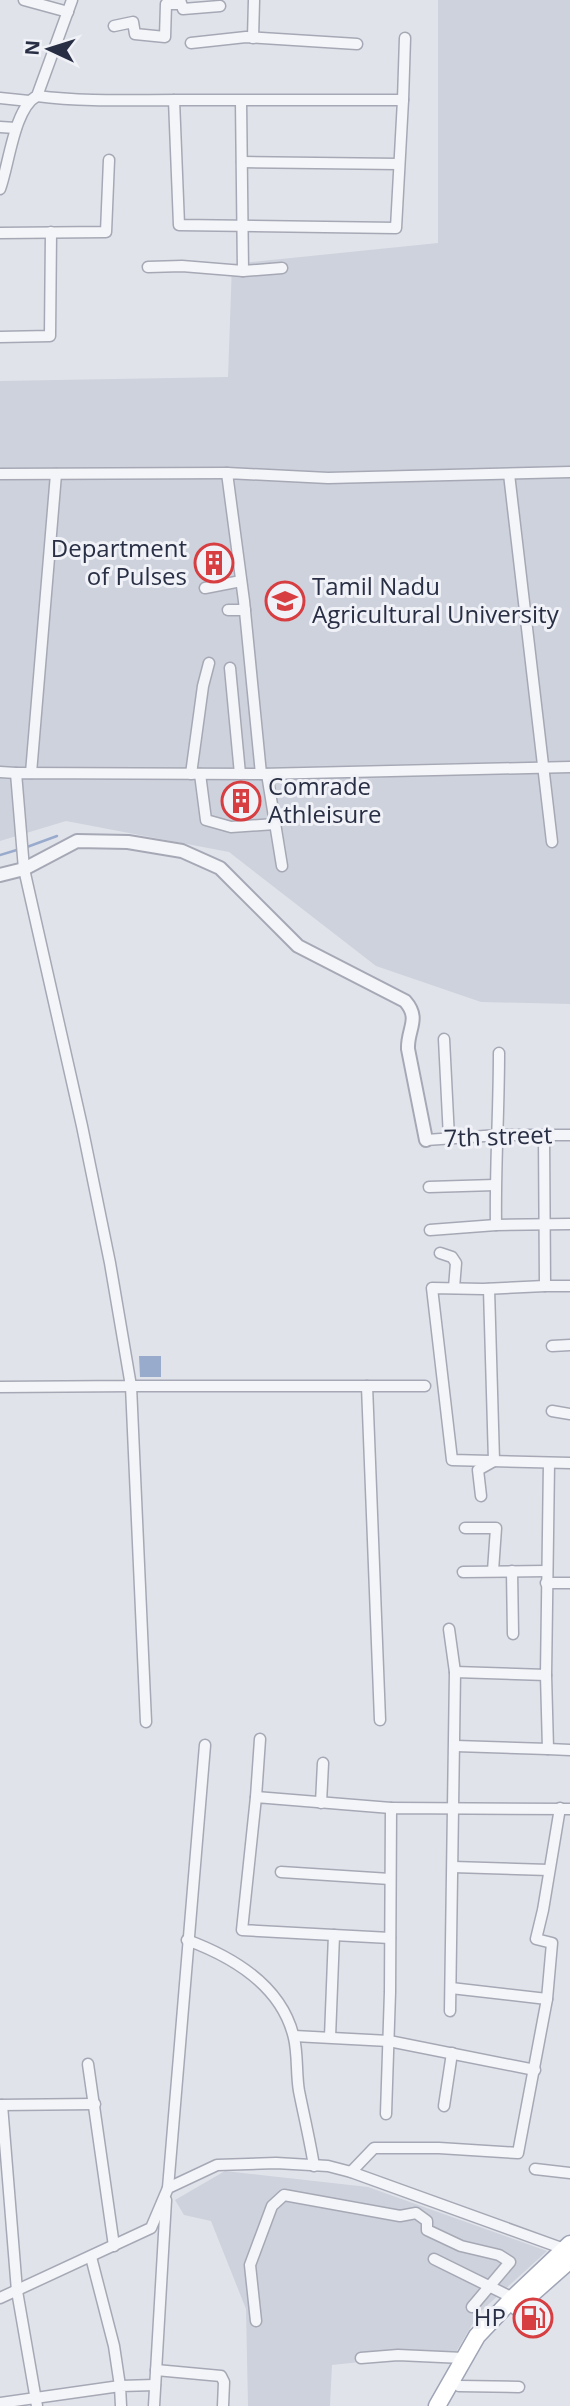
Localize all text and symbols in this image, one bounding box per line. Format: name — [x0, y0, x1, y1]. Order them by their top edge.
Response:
north arrow — [14, 14, 84, 84]
text: N — [19, 39, 46, 56]
place label: Department of Pulses — [51, 531, 187, 592]
building icon: Department of Pulses — [193, 542, 235, 584]
place label: Tamil Nadu Agricultural University — [312, 569, 560, 630]
school or university icon: Tamil Nadu Agricultural University — [264, 580, 306, 622]
place label: Comrade Athleisure — [268, 769, 381, 830]
building icon: Comrade Athleisure — [220, 780, 262, 822]
street label: 7th street — [443, 1117, 553, 1154]
fuel station icon: HP — [512, 2297, 554, 2339]
place label: HP — [474, 2300, 506, 2333]

